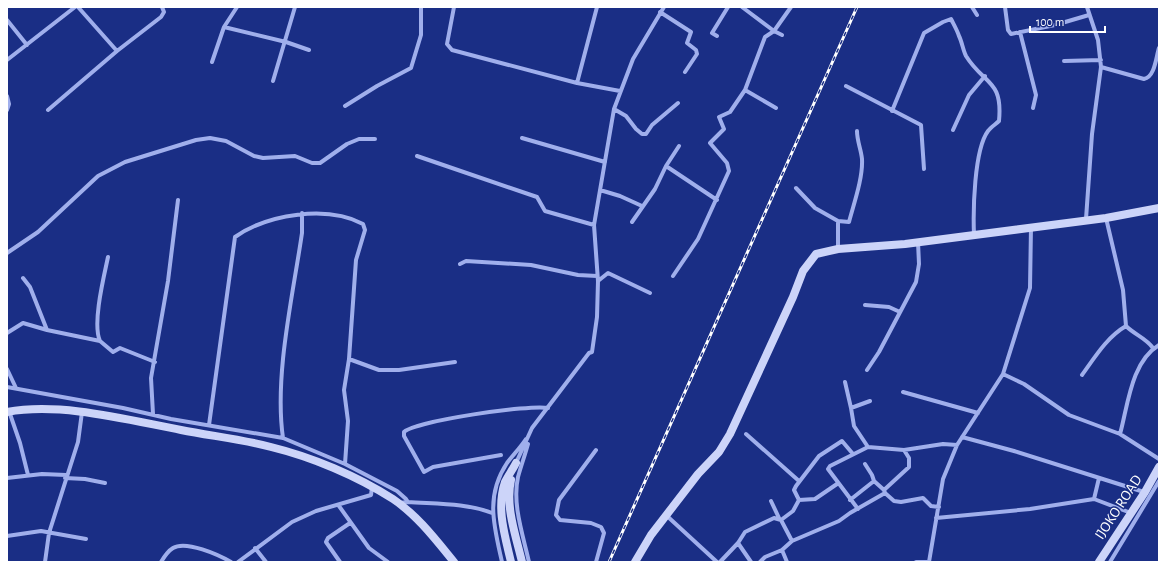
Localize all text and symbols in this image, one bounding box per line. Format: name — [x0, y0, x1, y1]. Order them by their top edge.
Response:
scale bar — [1030, 8, 1105, 34]
text: 100 m — [1036, 16, 1064, 28]
street label: IJOKO ROAD — [1092, 472, 1145, 542]

